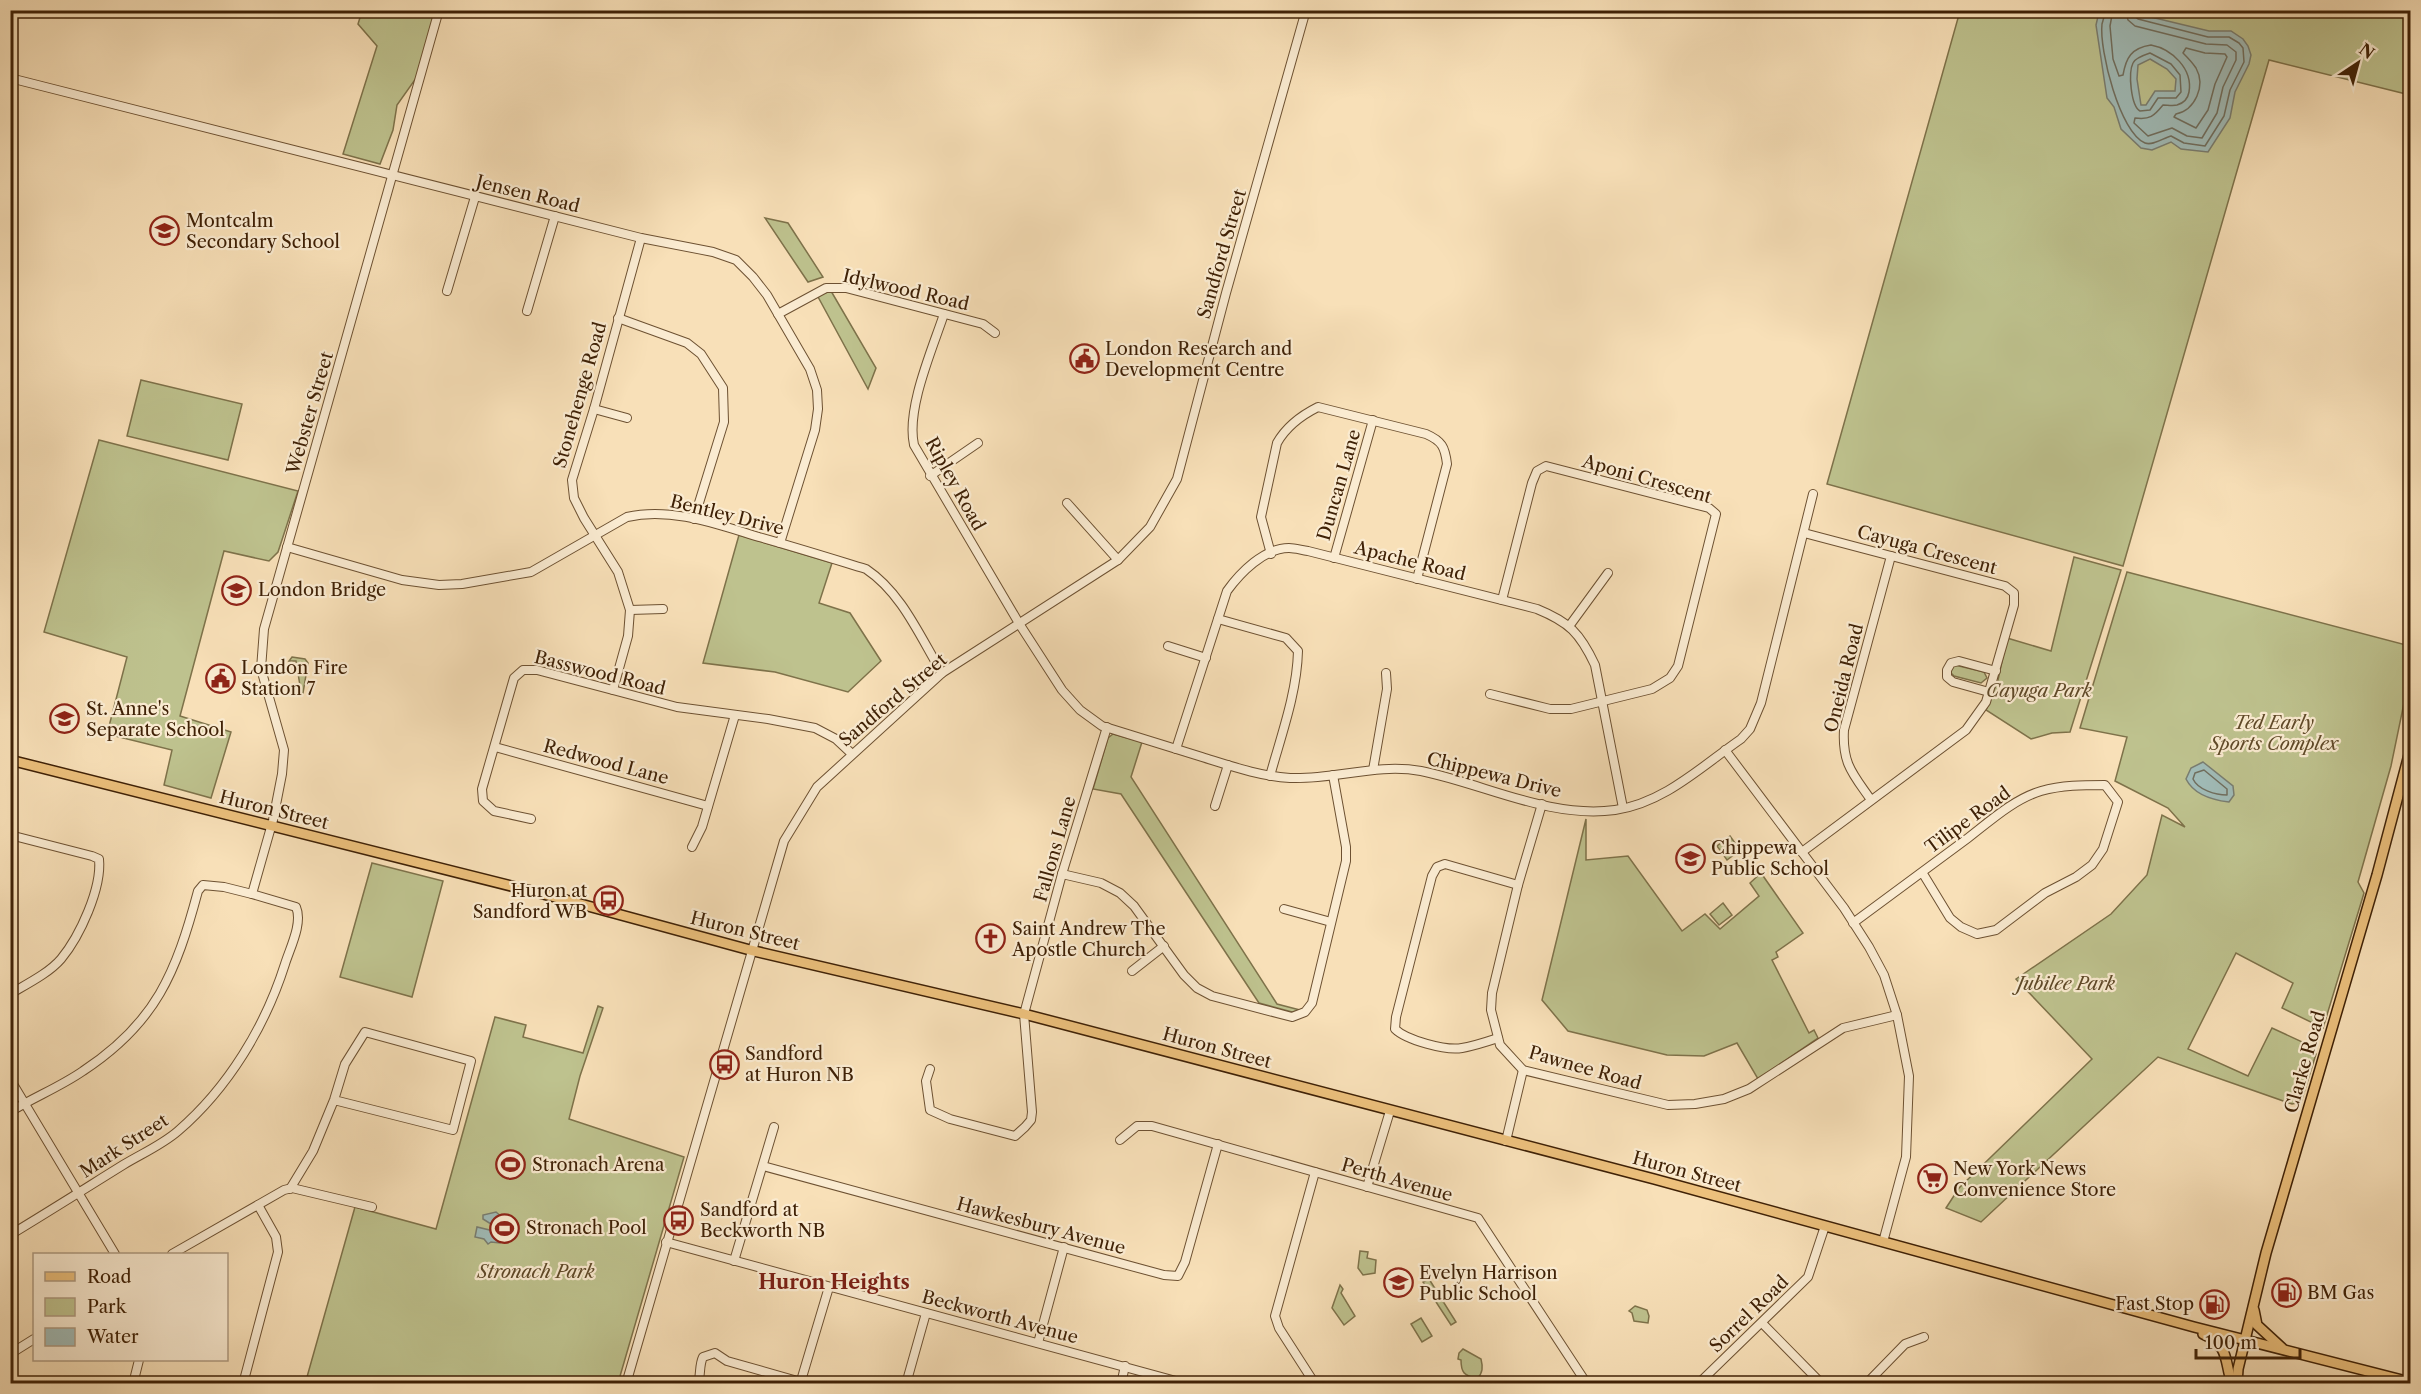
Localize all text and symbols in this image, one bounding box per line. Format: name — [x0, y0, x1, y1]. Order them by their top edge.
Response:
north arrow — [2328, 33, 2388, 93]
text: N — [2355, 39, 2378, 63]
street label: Jensen Road — [471, 170, 582, 218]
street label: Sandford Street — [1193, 186, 1251, 321]
place label: Montcalm Secondary School — [186, 210, 340, 253]
school or university icon: Montcalm Secondary School — [149, 215, 181, 247]
street label: Idylwood Road — [841, 265, 971, 315]
street label: Stonehenge Road — [549, 319, 611, 471]
place label: London Research and Development Centre — [1105, 338, 1292, 381]
public building icon: London Research and Development Centre — [1068, 343, 1100, 375]
street label: Webster Street — [282, 349, 338, 478]
street label: Duncan Lane — [1313, 427, 1365, 543]
street label: Ripley Road — [920, 433, 990, 535]
street label: Aponi Crescent — [1579, 450, 1715, 508]
street label: Bentley Drive — [668, 490, 786, 540]
street label: Cayuga Crescent — [1855, 521, 2000, 579]
street label: Apache Road — [1351, 536, 1468, 585]
school or university icon: London Bridge — [221, 574, 253, 606]
place label: London Bridge — [258, 579, 386, 601]
street label: Oneida Road — [1820, 621, 1868, 735]
street label: Basswood Road — [532, 646, 668, 700]
street label: Sandford Street — [835, 648, 952, 751]
place label: London Fire Station 7 — [241, 657, 348, 700]
public building icon: London Fire Station 7 — [204, 662, 236, 694]
park label: Cayuga Park — [1986, 680, 2093, 702]
place label: St. Anne's Separate School — [86, 698, 225, 741]
school or university icon: St. Anne's Separate School — [49, 703, 81, 735]
park label: Ted Early Sports Complex — [2209, 712, 2340, 755]
street label: Redwood Lane — [541, 735, 671, 789]
street label: Chippewa Drive — [1424, 748, 1564, 802]
street label: Tilipe Road — [1921, 782, 2015, 858]
street label: Huron Street — [217, 786, 331, 834]
street label: Fallons Lane — [1029, 794, 1081, 904]
place label: Chippewa Public School — [1711, 837, 1829, 880]
school or university icon: Chippewa Public School — [1674, 842, 1706, 874]
place label: Huron at Sandford WB — [473, 880, 588, 923]
bus stop icon: Huron at Sandford WB — [592, 885, 624, 917]
street label: Huron Street — [688, 907, 802, 955]
place label: Saint Andrew The Apostle Church — [1011, 918, 1166, 961]
church icon: Saint Andrew The Apostle Church — [975, 923, 1007, 955]
park label: Jubilee Park — [2012, 973, 2116, 995]
street label: Clarke Road — [2280, 1008, 2330, 1116]
street label: Huron Street — [1160, 1023, 1274, 1073]
street label: Pawnee Road — [1526, 1041, 1644, 1095]
place label: Sandford at Huron NB — [745, 1043, 854, 1086]
bus stop icon: Sandford at Huron NB — [708, 1048, 740, 1080]
street label: Mark Street — [76, 1109, 173, 1183]
street label: Huron Street — [1630, 1147, 1744, 1197]
sports icon: Stronach Arena — [495, 1149, 527, 1181]
place label: Stronach Arena — [532, 1154, 665, 1176]
street label: Perth Avenue — [1339, 1154, 1455, 1206]
place label: New York News Convenience Store — [1953, 1158, 2116, 1201]
supermarket icon: New York News Convenience Store — [1916, 1163, 1948, 1195]
street label: Hawkesbury Avenue — [954, 1193, 1128, 1259]
place label: Sandford at Beckworth NB — [700, 1199, 825, 1242]
bus stop icon: Sandford at Beckworth NB — [663, 1204, 695, 1236]
sports icon: Stronach Pool — [489, 1212, 521, 1244]
place label: Stronach Pool — [526, 1217, 647, 1239]
legend — [33, 1253, 228, 1361]
park label: Stronach Park — [476, 1261, 595, 1283]
place label: Evelyn Harrison Public School — [1419, 1262, 1558, 1305]
text: Road — [87, 1266, 132, 1288]
school or university icon: Evelyn Harrison Public School — [1382, 1267, 1414, 1299]
district label: Huron Heights — [758, 1270, 910, 1294]
street label: Sorrel Road — [1705, 1271, 1793, 1357]
fuel station icon: BM Gas — [2270, 1277, 2302, 1309]
place label: BM Gas — [2307, 1282, 2374, 1304]
street label: Beckworth Avenue — [919, 1286, 1081, 1348]
fuel station icon: Fast Stop — [2199, 1288, 2231, 1320]
place label: Fast Stop — [2115, 1293, 2194, 1315]
text: Park — [87, 1296, 128, 1318]
scale bar — [2196, 1322, 2300, 1360]
text: Water — [86, 1326, 139, 1348]
text: 100 m — [2205, 1332, 2257, 1354]

